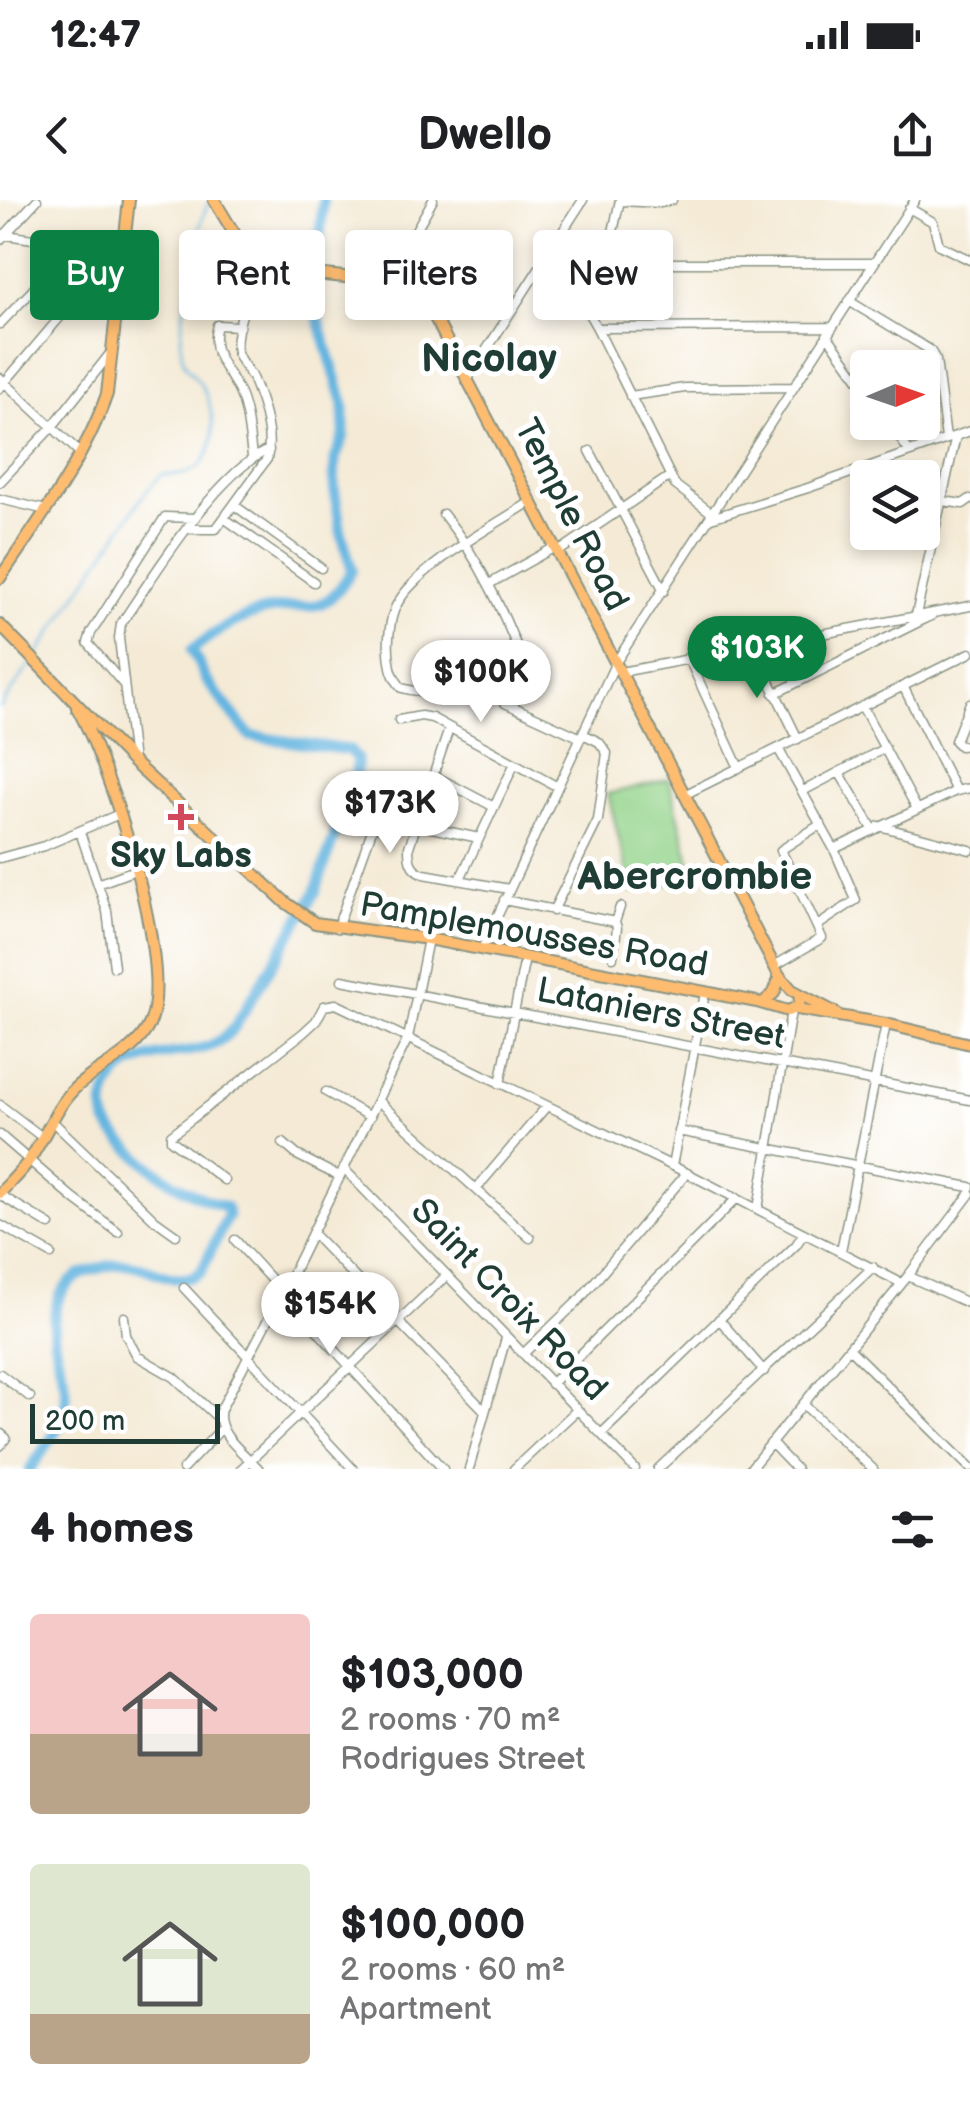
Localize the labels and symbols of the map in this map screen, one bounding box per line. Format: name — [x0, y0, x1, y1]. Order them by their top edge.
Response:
district label: Nicolay — [421, 335, 558, 383]
north arrow — [850, 350, 940, 440]
street label: Temple Road — [504, 412, 638, 618]
pin: $103K — [687, 616, 827, 701]
pin: $100K — [411, 640, 551, 725]
pin: $173K — [320, 771, 460, 856]
marker: Sky Labs — [168, 804, 194, 830]
place label: Sky Labs — [110, 835, 252, 878]
district label: Abercrombie — [577, 853, 812, 901]
street label: Pamplemousses Road — [357, 883, 711, 987]
street label: Lataniers Street — [533, 969, 789, 1059]
street label: Saint Croix Road — [402, 1190, 616, 1410]
pin: $154K — [260, 1272, 400, 1357]
scale bar — [30, 1399, 220, 1444]

